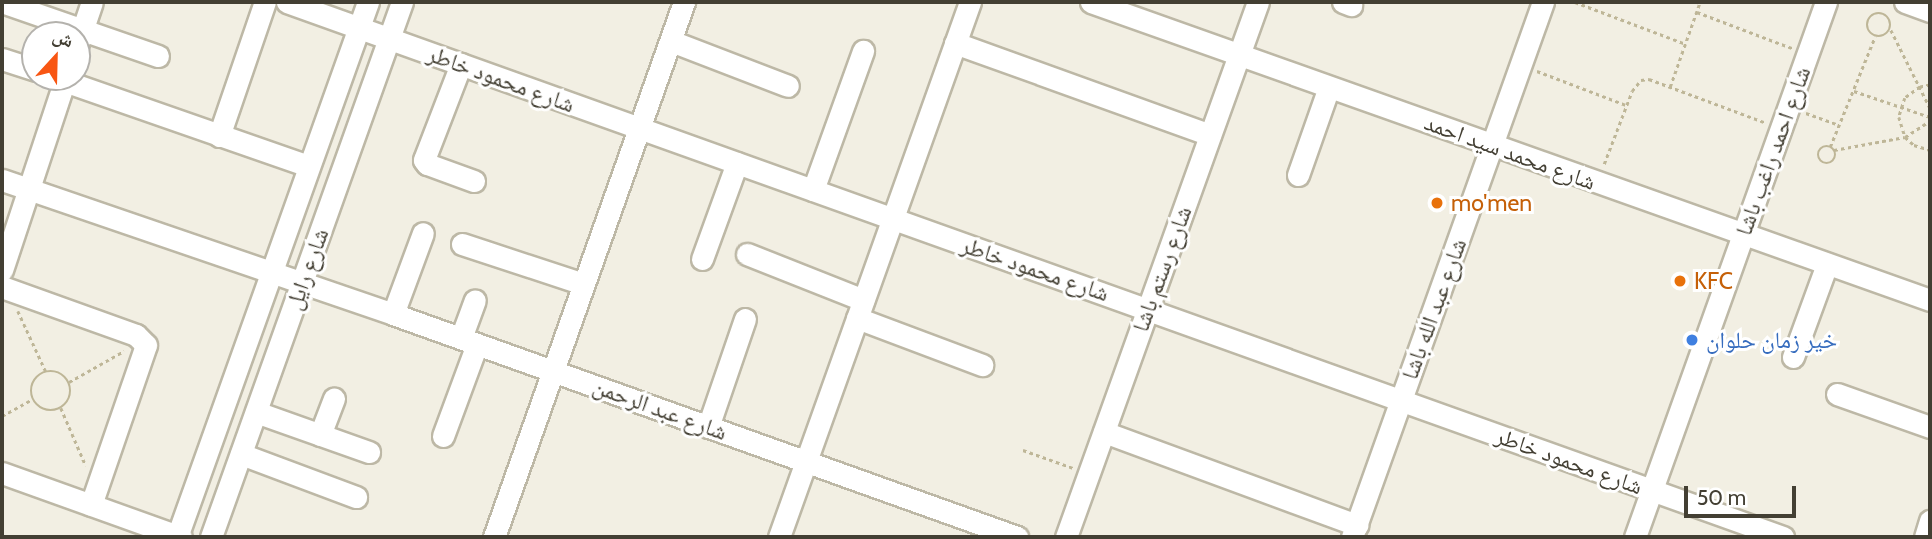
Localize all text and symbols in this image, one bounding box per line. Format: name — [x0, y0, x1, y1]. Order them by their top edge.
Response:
north arrow — [21, 21, 91, 91]
text: ش — [50, 23, 77, 52]
street label: شارع محمود خاطر — [424, 40, 578, 118]
street label: شارع احمد راغب باشا — [1730, 63, 1816, 239]
street label: شارع محمد سيد احمد — [1421, 108, 1599, 196]
place label: mo'men — [1451, 189, 1532, 217]
marker: mo'men — [1429, 195, 1445, 211]
street label: شارع رستم باشا — [1127, 202, 1197, 336]
street label: شارع رايل — [280, 224, 334, 314]
street label: شارع محمود خاطر — [957, 231, 1113, 307]
street label: شارع عبد الله باشا — [1396, 235, 1472, 383]
place label: KFC — [1694, 267, 1733, 295]
marker: KFC — [1672, 273, 1688, 289]
place label: خير زمان حلوان — [1706, 326, 1837, 354]
marker: خير زمان حلوان — [1684, 332, 1700, 348]
street label: شارع عبد الرحمن — [589, 372, 731, 446]
street label: شارع محمود خاطر — [1492, 422, 1646, 500]
scale bar — [1687, 472, 1799, 516]
text: 50 m — [1697, 485, 1746, 510]

